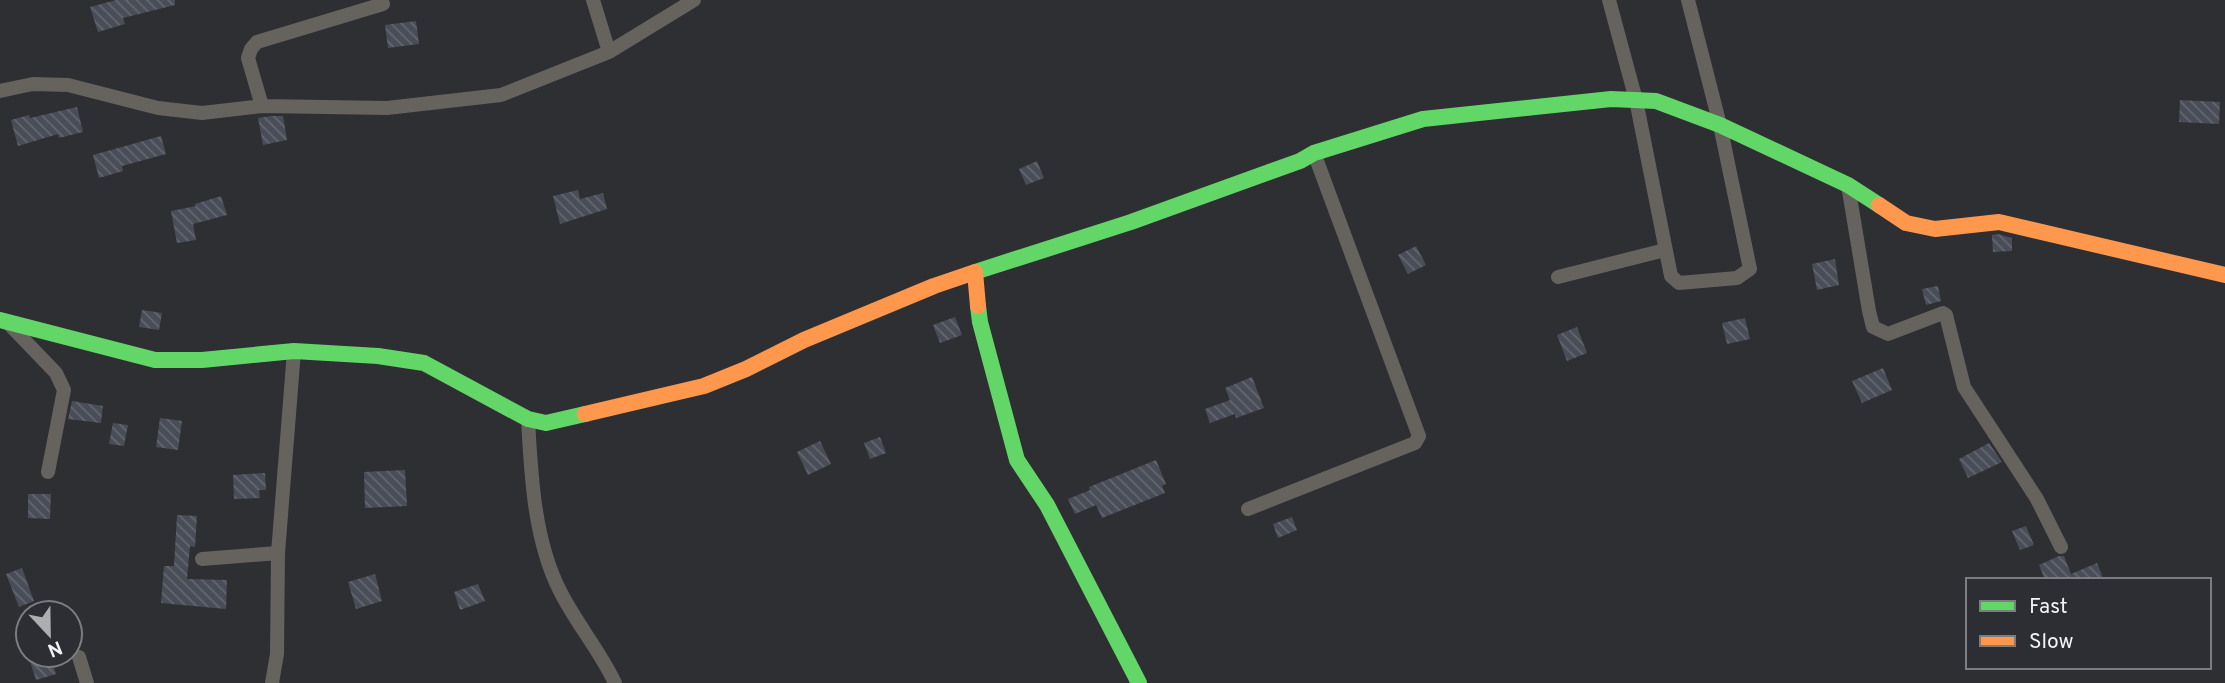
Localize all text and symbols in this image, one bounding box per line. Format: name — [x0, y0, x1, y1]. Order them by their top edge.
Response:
legend — [1966, 578, 2211, 669]
text: Fast — [2029, 594, 2068, 621]
north arrow — [14, 599, 84, 669]
text: Slow — [2029, 629, 2074, 656]
text: N — [44, 634, 65, 662]

